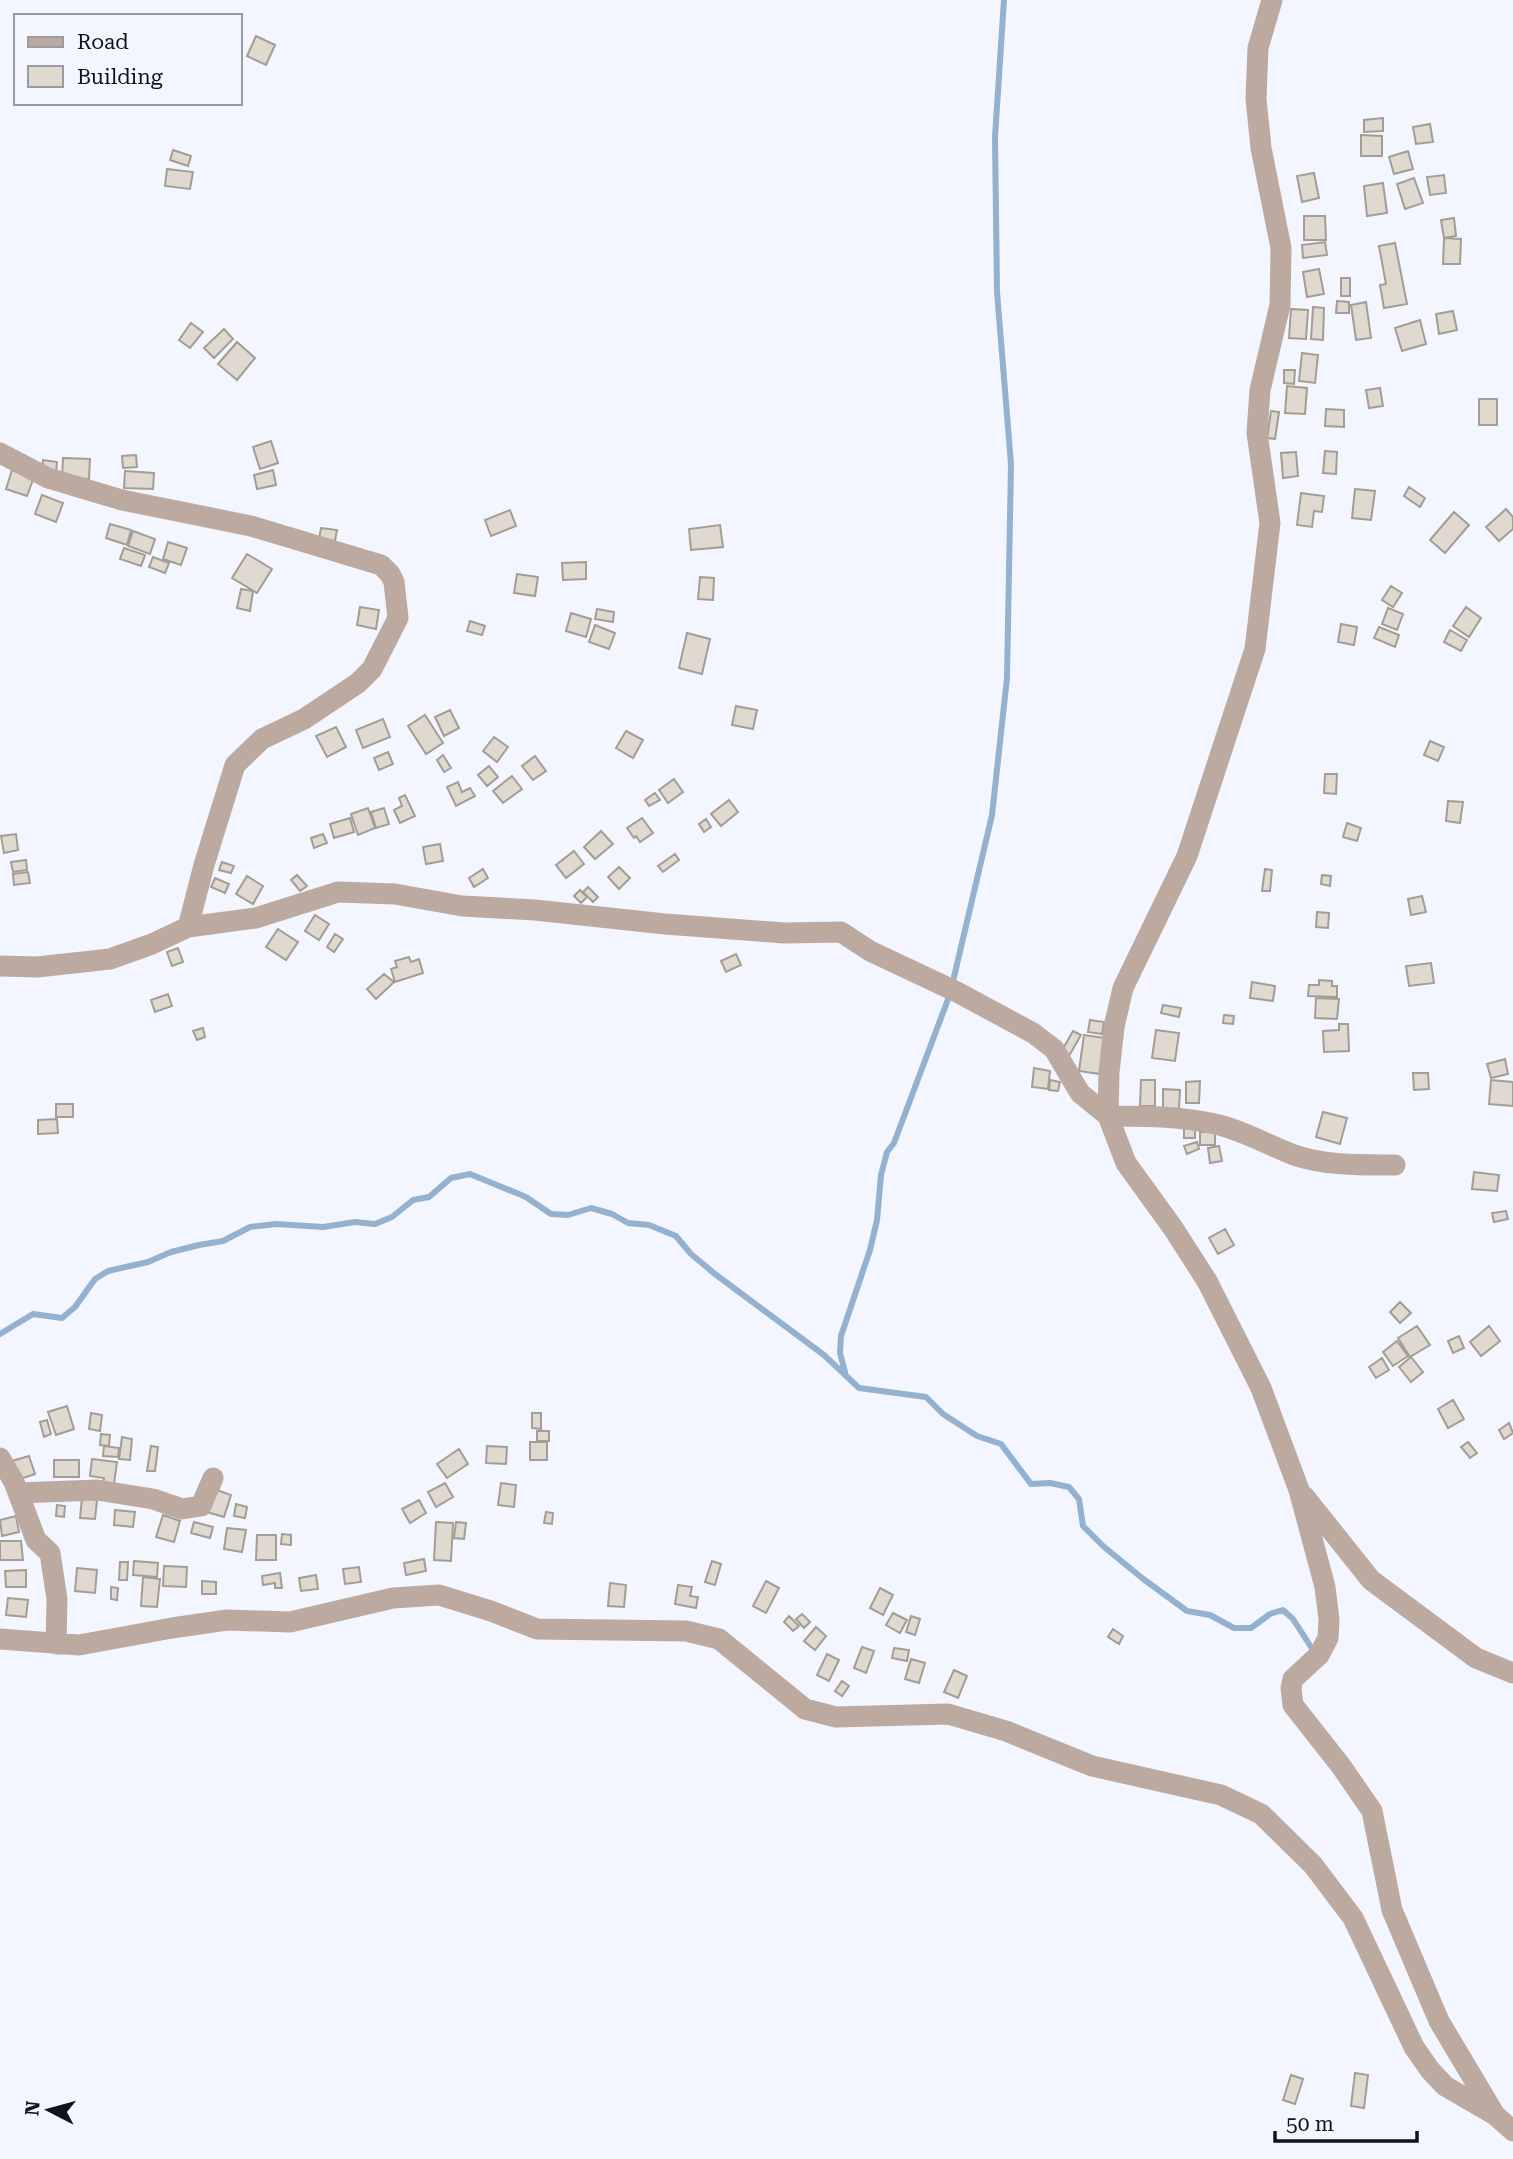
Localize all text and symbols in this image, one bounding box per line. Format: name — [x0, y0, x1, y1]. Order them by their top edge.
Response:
legend — [14, 14, 242, 105]
text: Road — [77, 30, 129, 54]
text: Building — [77, 65, 163, 89]
north arrow — [14, 2075, 84, 2145]
text: N — [20, 2099, 45, 2117]
scale bar — [1275, 2100, 1417, 2144]
text: 50 m — [1286, 2112, 1334, 2136]

